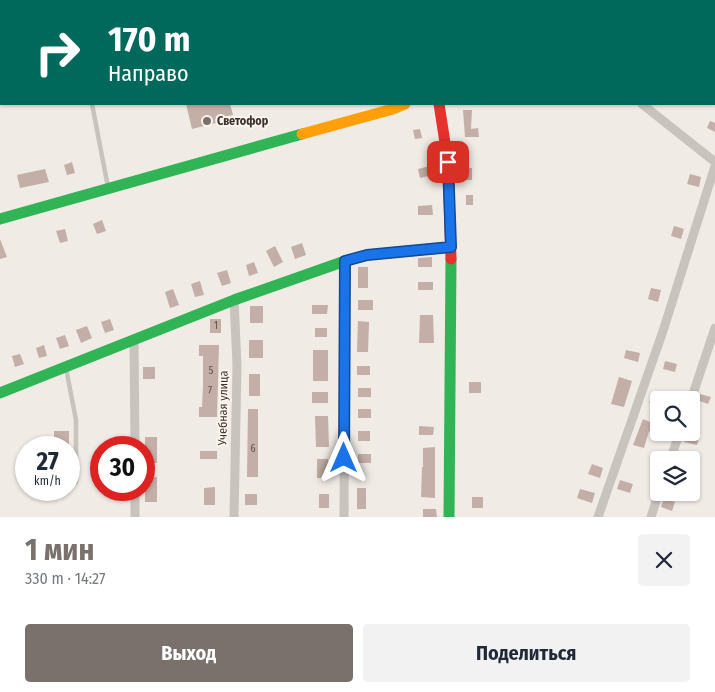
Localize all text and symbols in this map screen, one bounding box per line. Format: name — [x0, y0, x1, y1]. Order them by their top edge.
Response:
text: 170 m — [108, 18, 191, 60]
icon: right — [25, 20, 90, 85]
text: Направо — [108, 60, 189, 87]
place label: Светофор — [217, 114, 269, 128]
marker: Светофор — [201, 115, 213, 127]
pin — [427, 141, 469, 183]
icon: arrive — [434, 148, 462, 176]
house number: 1 — [214, 320, 218, 332]
house number: 5 — [209, 365, 214, 377]
street label: Учебная улица — [215, 370, 231, 446]
house number: 7 — [208, 385, 212, 397]
map controls — [650, 391, 700, 501]
button: search — [650, 391, 700, 441]
position arrow — [317, 431, 369, 483]
speed limit sign: 30 — [90, 436, 155, 501]
house number: 6 — [251, 443, 256, 455]
text: 27 — [36, 447, 59, 477]
button: layers — [650, 451, 700, 501]
text: km/h — [34, 474, 61, 488]
text: 1 мин — [25, 532, 94, 568]
button: close — [638, 534, 690, 586]
text: 330 m · 14:27 — [25, 569, 106, 588]
button: Выход — [25, 624, 353, 682]
button: Поделиться — [363, 624, 690, 682]

